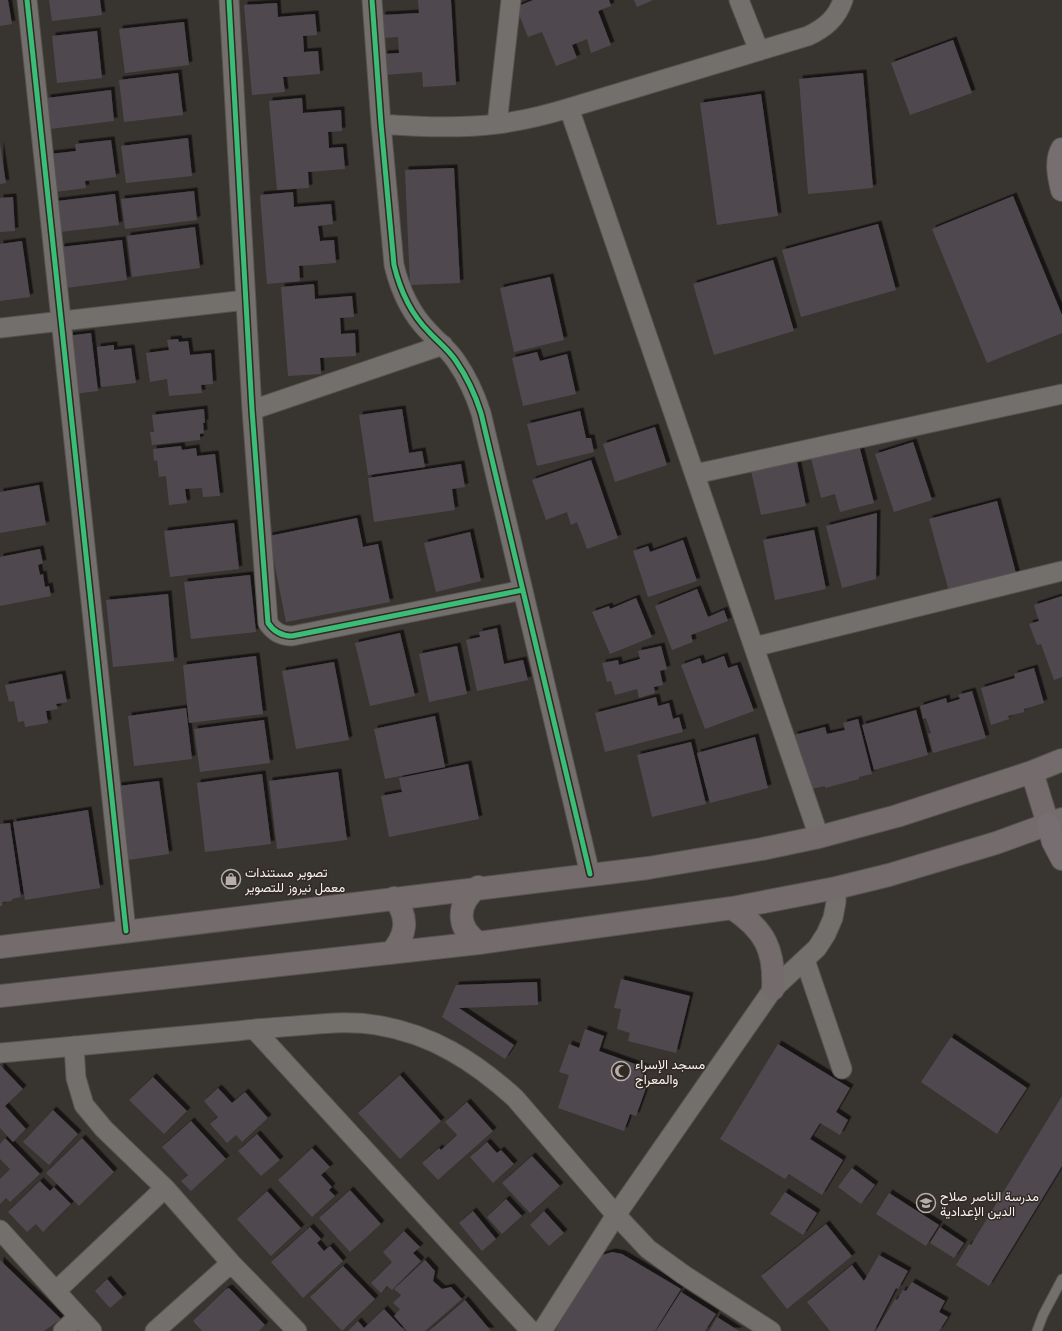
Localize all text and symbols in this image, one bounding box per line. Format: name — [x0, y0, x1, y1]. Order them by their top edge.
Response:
place label: تصوير مستندات معمل نيروز للتصوير — [244, 863, 345, 896]
shop icon: تصوير مستندات معمل نيروز للتصوير — [220, 868, 242, 890]
place label: مسجد الإسراء والمعراج — [635, 1055, 705, 1089]
mosque icon: مسجد الإسراء والمعراج — [610, 1060, 632, 1082]
place label: مدرسة الناصر صلاح الدين الإعدادية — [940, 1187, 1039, 1221]
school or university icon: مدرسة الناصر صلاح الدين الإعدادية — [915, 1192, 937, 1214]

